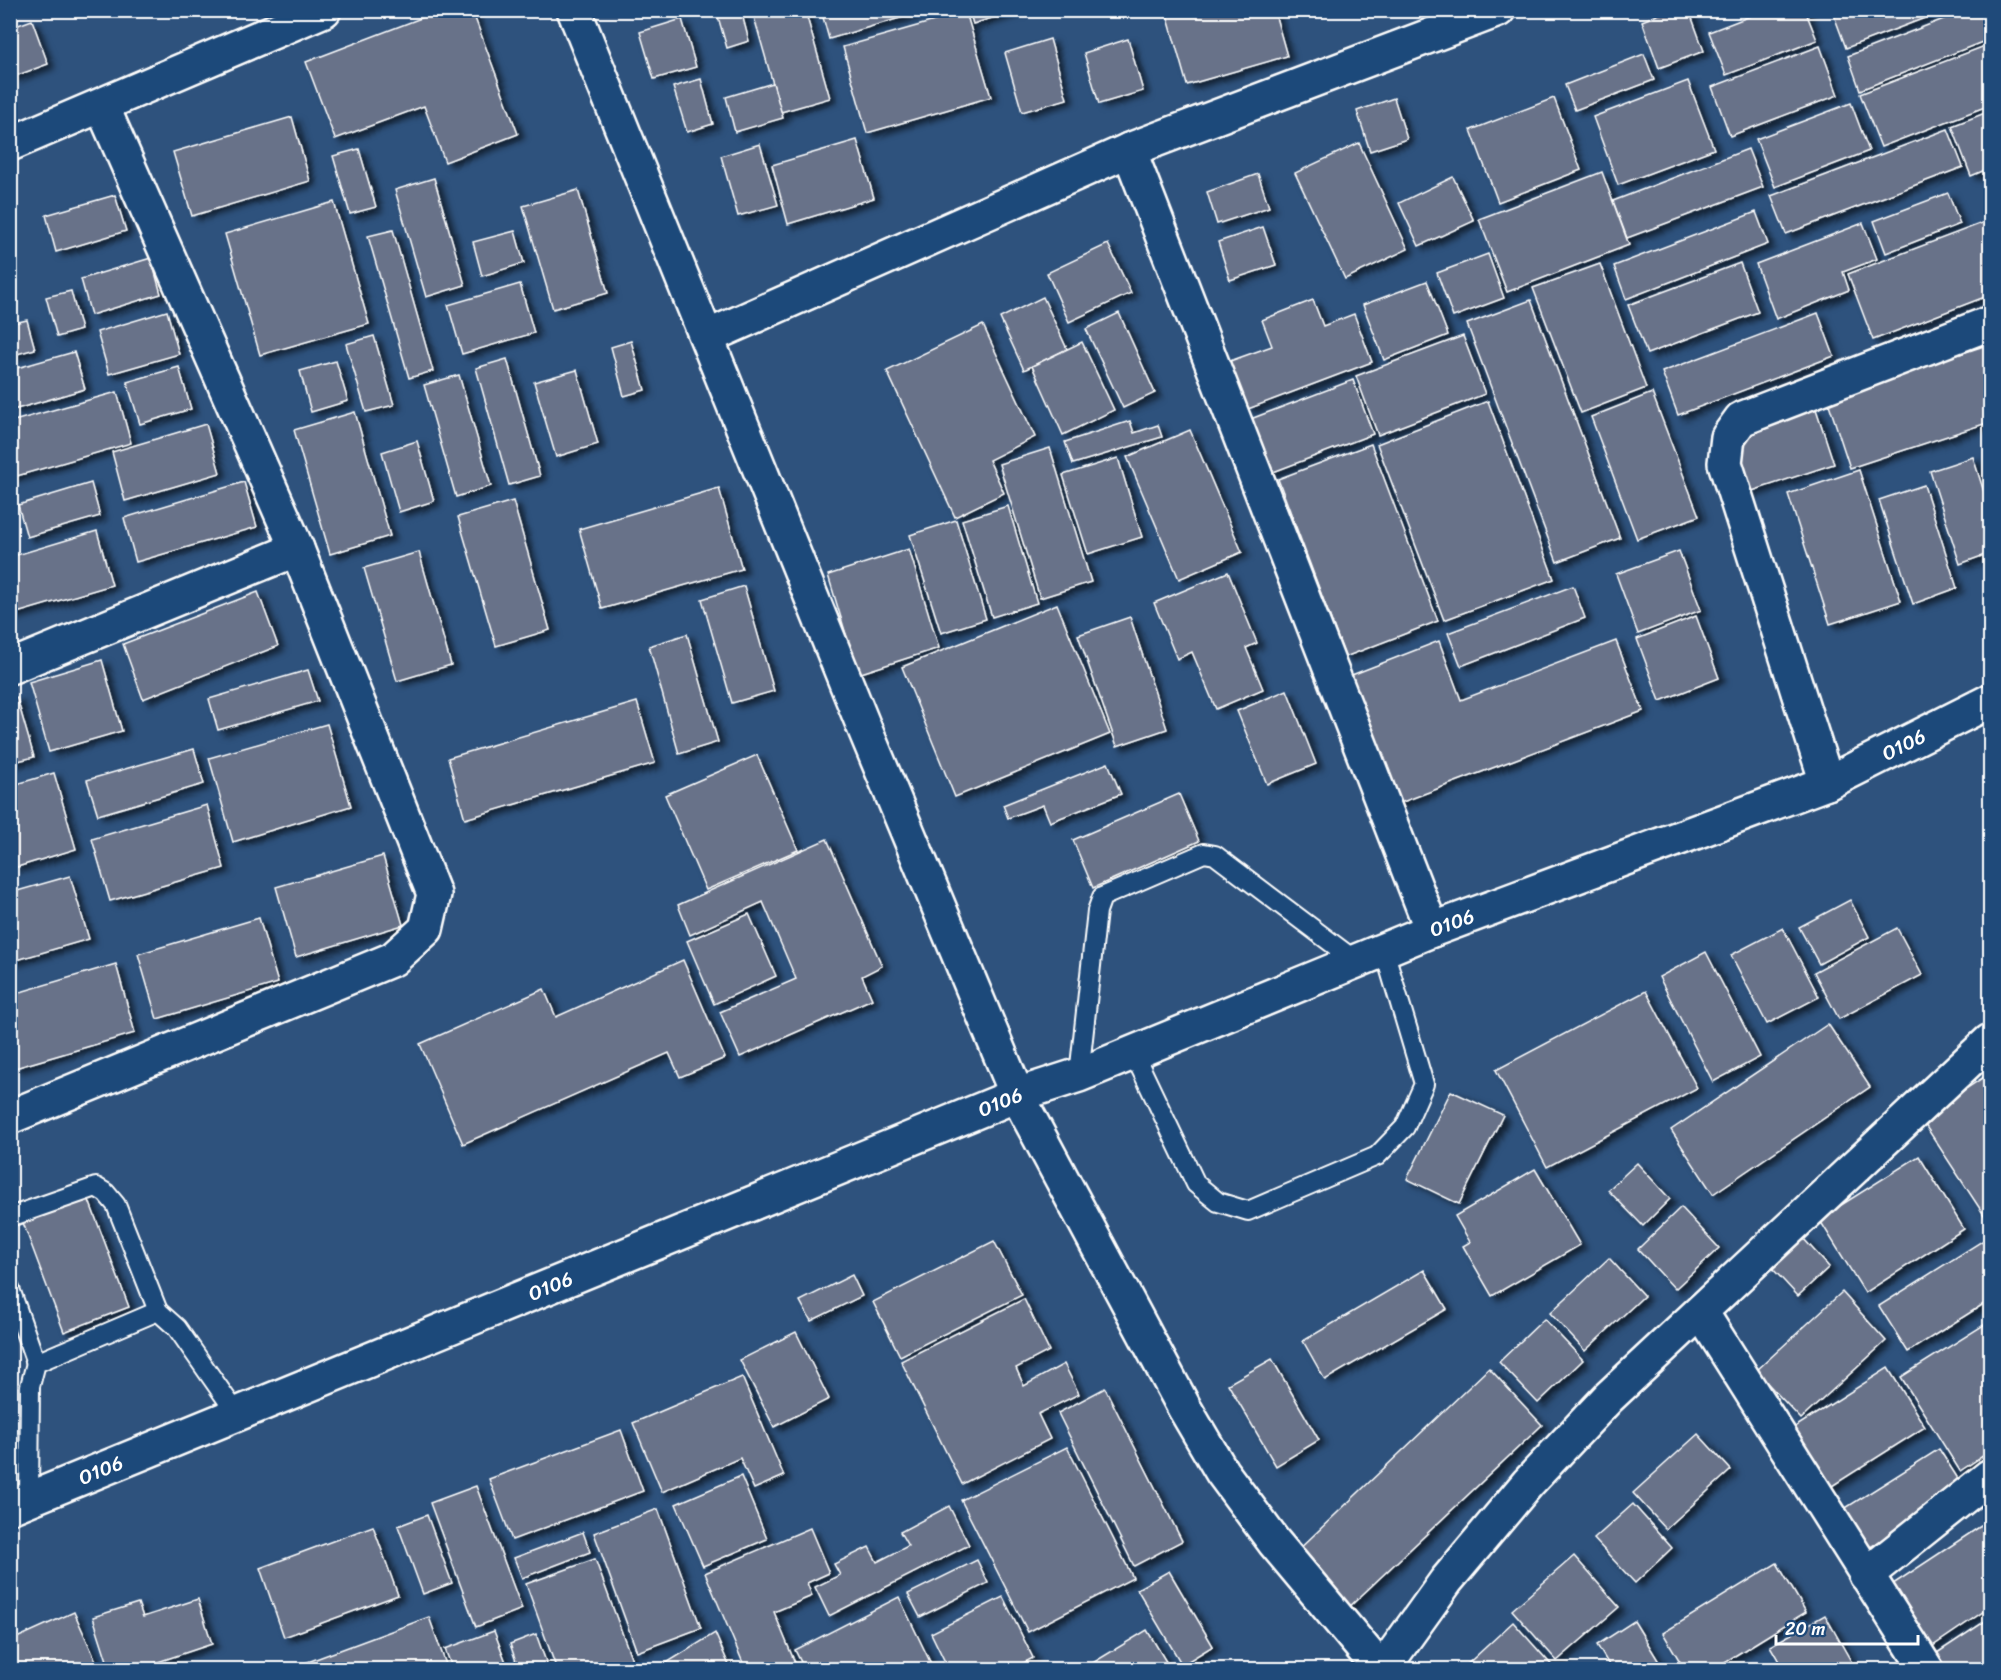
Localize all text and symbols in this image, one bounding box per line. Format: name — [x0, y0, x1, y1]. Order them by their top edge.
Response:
street label: O106 — [1875, 719, 1932, 770]
street label: O106 — [1424, 898, 1479, 947]
street label: O106 — [973, 1077, 1028, 1127]
street label: O106 — [523, 1261, 578, 1311]
street label: O106 — [73, 1445, 128, 1495]
scale bar — [1776, 1608, 1918, 1646]
text: 20 m — [1785, 1613, 1825, 1645]

